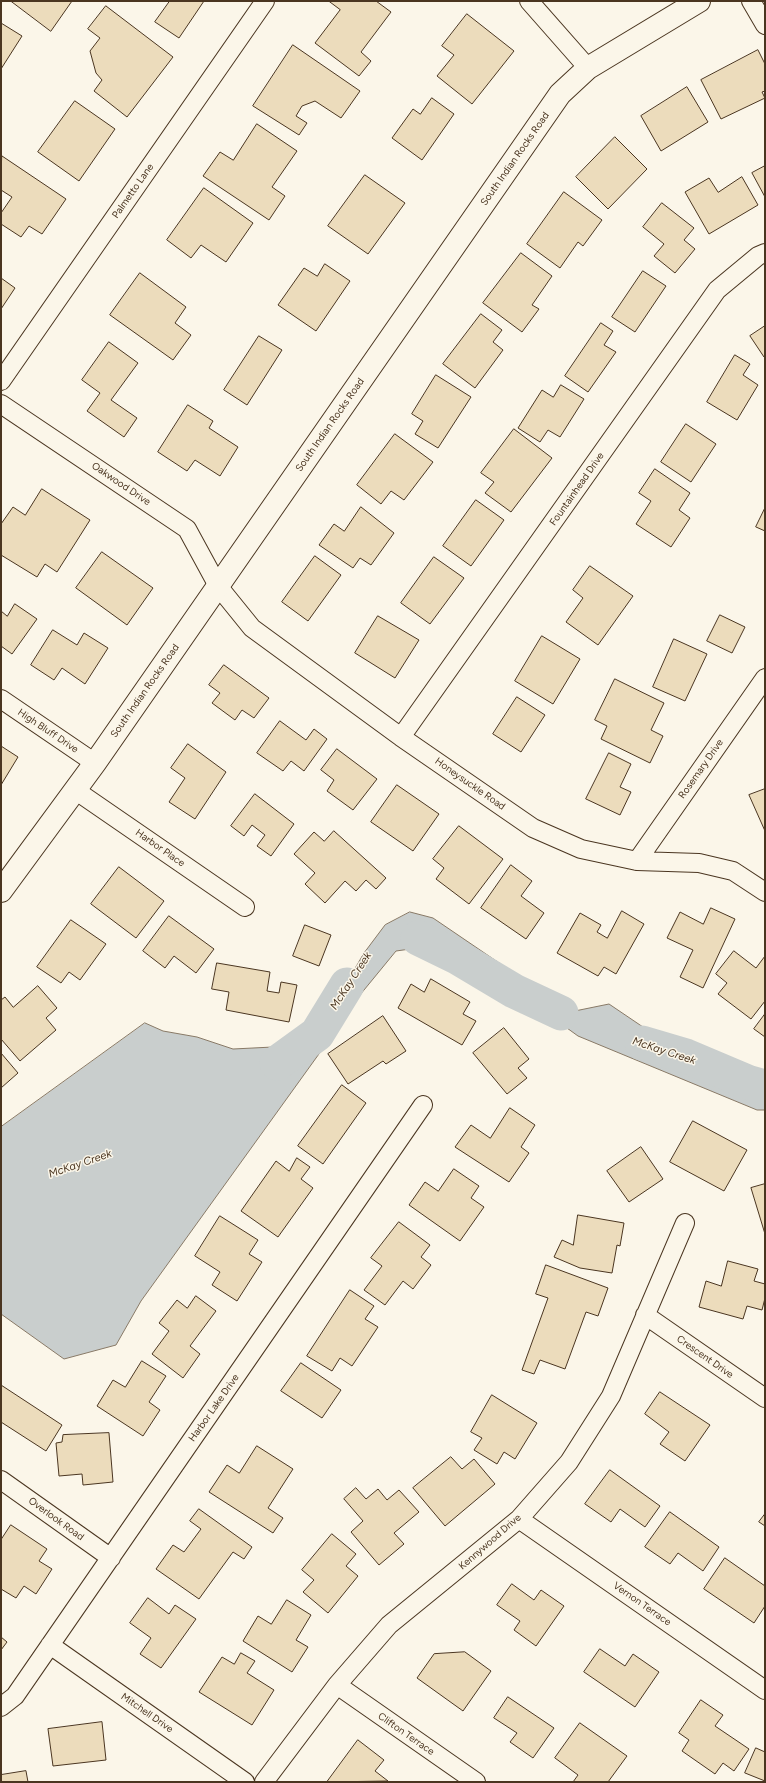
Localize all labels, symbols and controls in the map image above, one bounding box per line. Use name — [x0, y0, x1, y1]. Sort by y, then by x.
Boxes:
street label: South Indian Rocks Road — [478, 110, 552, 208]
street label: Palmetto Lane — [110, 161, 156, 221]
street label: South Indian Rocks Road — [293, 376, 367, 474]
street label: Fountainhead Drive — [547, 450, 607, 528]
street label: Oakwood Drive — [89, 460, 153, 508]
street label: South Indian Rocks Road — [108, 642, 182, 740]
street label: High Bluff Drive — [15, 706, 81, 756]
street label: Rosemary Drive — [676, 737, 726, 801]
street label: Honeysuckle Road — [433, 755, 507, 813]
street label: Harbor Place — [133, 827, 187, 869]
water label: McKay Creek — [328, 950, 374, 1012]
water label: McKay Creek — [631, 1035, 697, 1067]
water label: McKay Creek — [47, 1147, 113, 1181]
street label: Crescent Drive — [674, 1333, 736, 1381]
street label: Harbor Lake Drive — [186, 1372, 242, 1444]
street label: Overlook Road — [26, 1495, 86, 1543]
street label: Kennywood Drive — [456, 1512, 524, 1572]
street label: Vernon Terrace — [611, 1580, 673, 1628]
street label: Mitchell Drive — [119, 1691, 175, 1735]
street label: Clifton Terrace — [375, 1710, 437, 1758]

